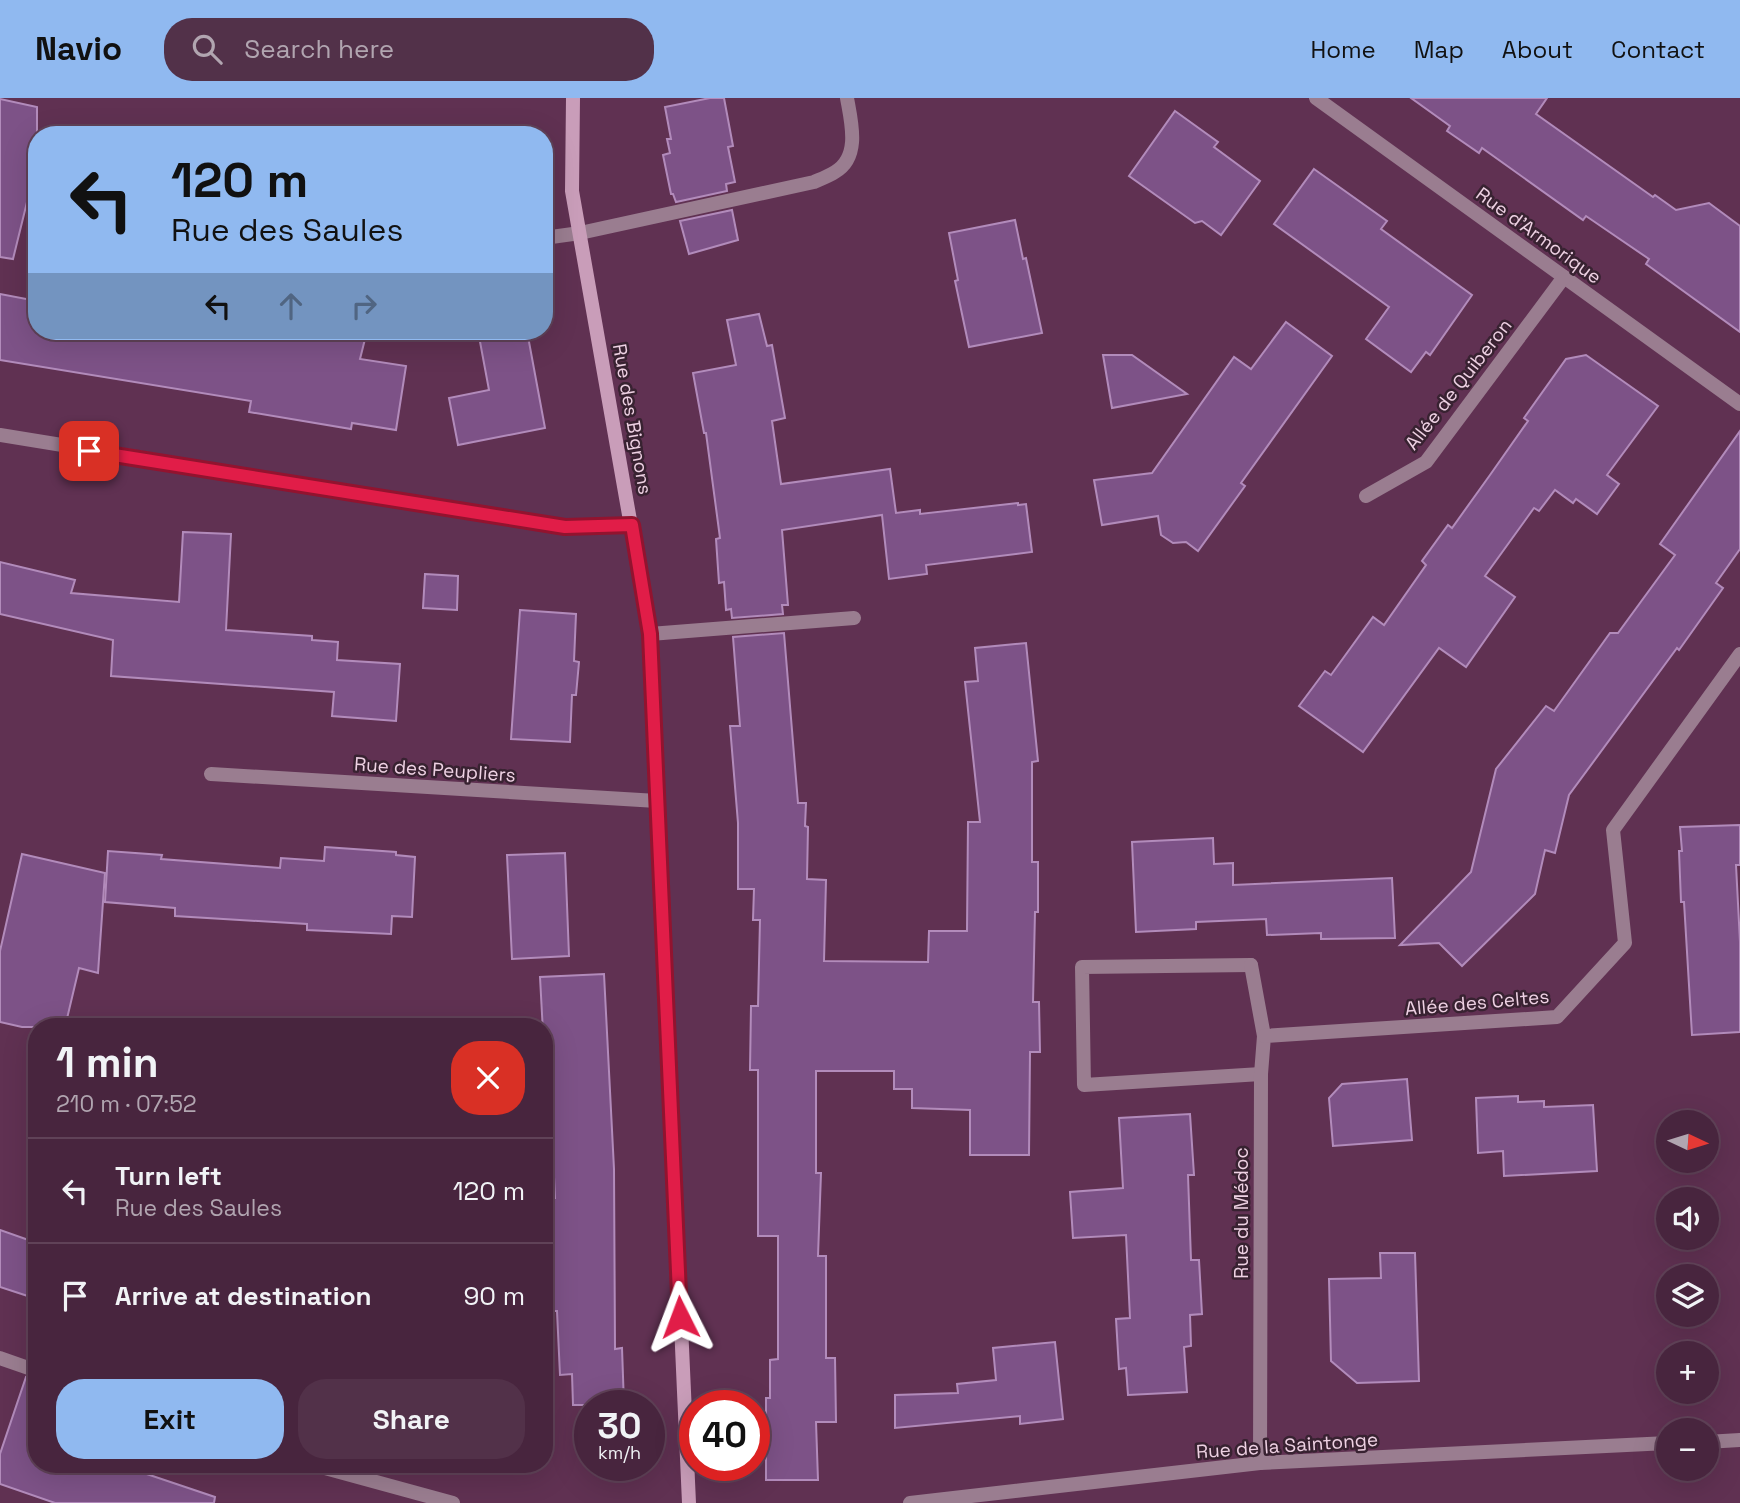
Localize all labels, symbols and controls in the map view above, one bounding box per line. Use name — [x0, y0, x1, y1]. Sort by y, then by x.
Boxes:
search box — [164, 18, 654, 81]
text: Navio — [35, 28, 122, 70]
icon: search — [188, 30, 226, 68]
text: Search here — [244, 32, 394, 66]
text: Home — [1310, 34, 1376, 65]
text: Map — [1414, 34, 1464, 65]
text: About — [1502, 34, 1573, 65]
text: Contact — [1611, 34, 1705, 65]
text: 120 m — [171, 149, 308, 211]
icon: left — [56, 154, 147, 245]
street label: Rue d'Armorique — [1471, 181, 1606, 289]
text: Rue des Saules — [171, 210, 403, 250]
icon: left — [199, 287, 237, 325]
icon: ahead — [272, 287, 310, 325]
icon: right — [345, 287, 383, 325]
street label: Allée de Quiberon — [1399, 314, 1517, 455]
street label: Rue des Bignons — [607, 342, 658, 496]
pin — [59, 421, 119, 481]
icon: arrive — [70, 432, 108, 470]
street label: Rue des Peupliers — [353, 751, 517, 788]
street label: Allée des Celtes — [1404, 984, 1550, 1021]
text: 1 min — [56, 1036, 159, 1089]
button: close — [451, 1041, 525, 1115]
text: 210 m · 07:52 — [56, 1089, 197, 1119]
north arrow — [1656, 1110, 1718, 1172]
map controls — [1656, 1110, 1719, 1481]
street label: Rue du Médoc — [1229, 1147, 1254, 1279]
text: Turn left — [115, 1159, 222, 1193]
icon: left — [56, 1172, 94, 1210]
text: 120 m — [453, 1174, 525, 1208]
button: sound — [1656, 1187, 1719, 1250]
text: Rue des Saules — [115, 1193, 282, 1223]
button: layers — [1656, 1264, 1719, 1327]
icon: arrive — [56, 1277, 94, 1315]
text: Arrive at destination — [115, 1279, 372, 1313]
text: 90 m — [463, 1279, 525, 1313]
position arrow — [643, 1280, 717, 1354]
button: + — [1656, 1341, 1719, 1404]
button: Exit — [56, 1379, 284, 1459]
button: Share — [298, 1379, 525, 1459]
speed limit sign: 40 — [679, 1390, 770, 1481]
text: 30 — [598, 1404, 641, 1448]
button: − — [1656, 1418, 1719, 1481]
street label: Rue de la Saintonge — [1195, 1427, 1379, 1464]
text: km/h — [598, 1441, 641, 1464]

